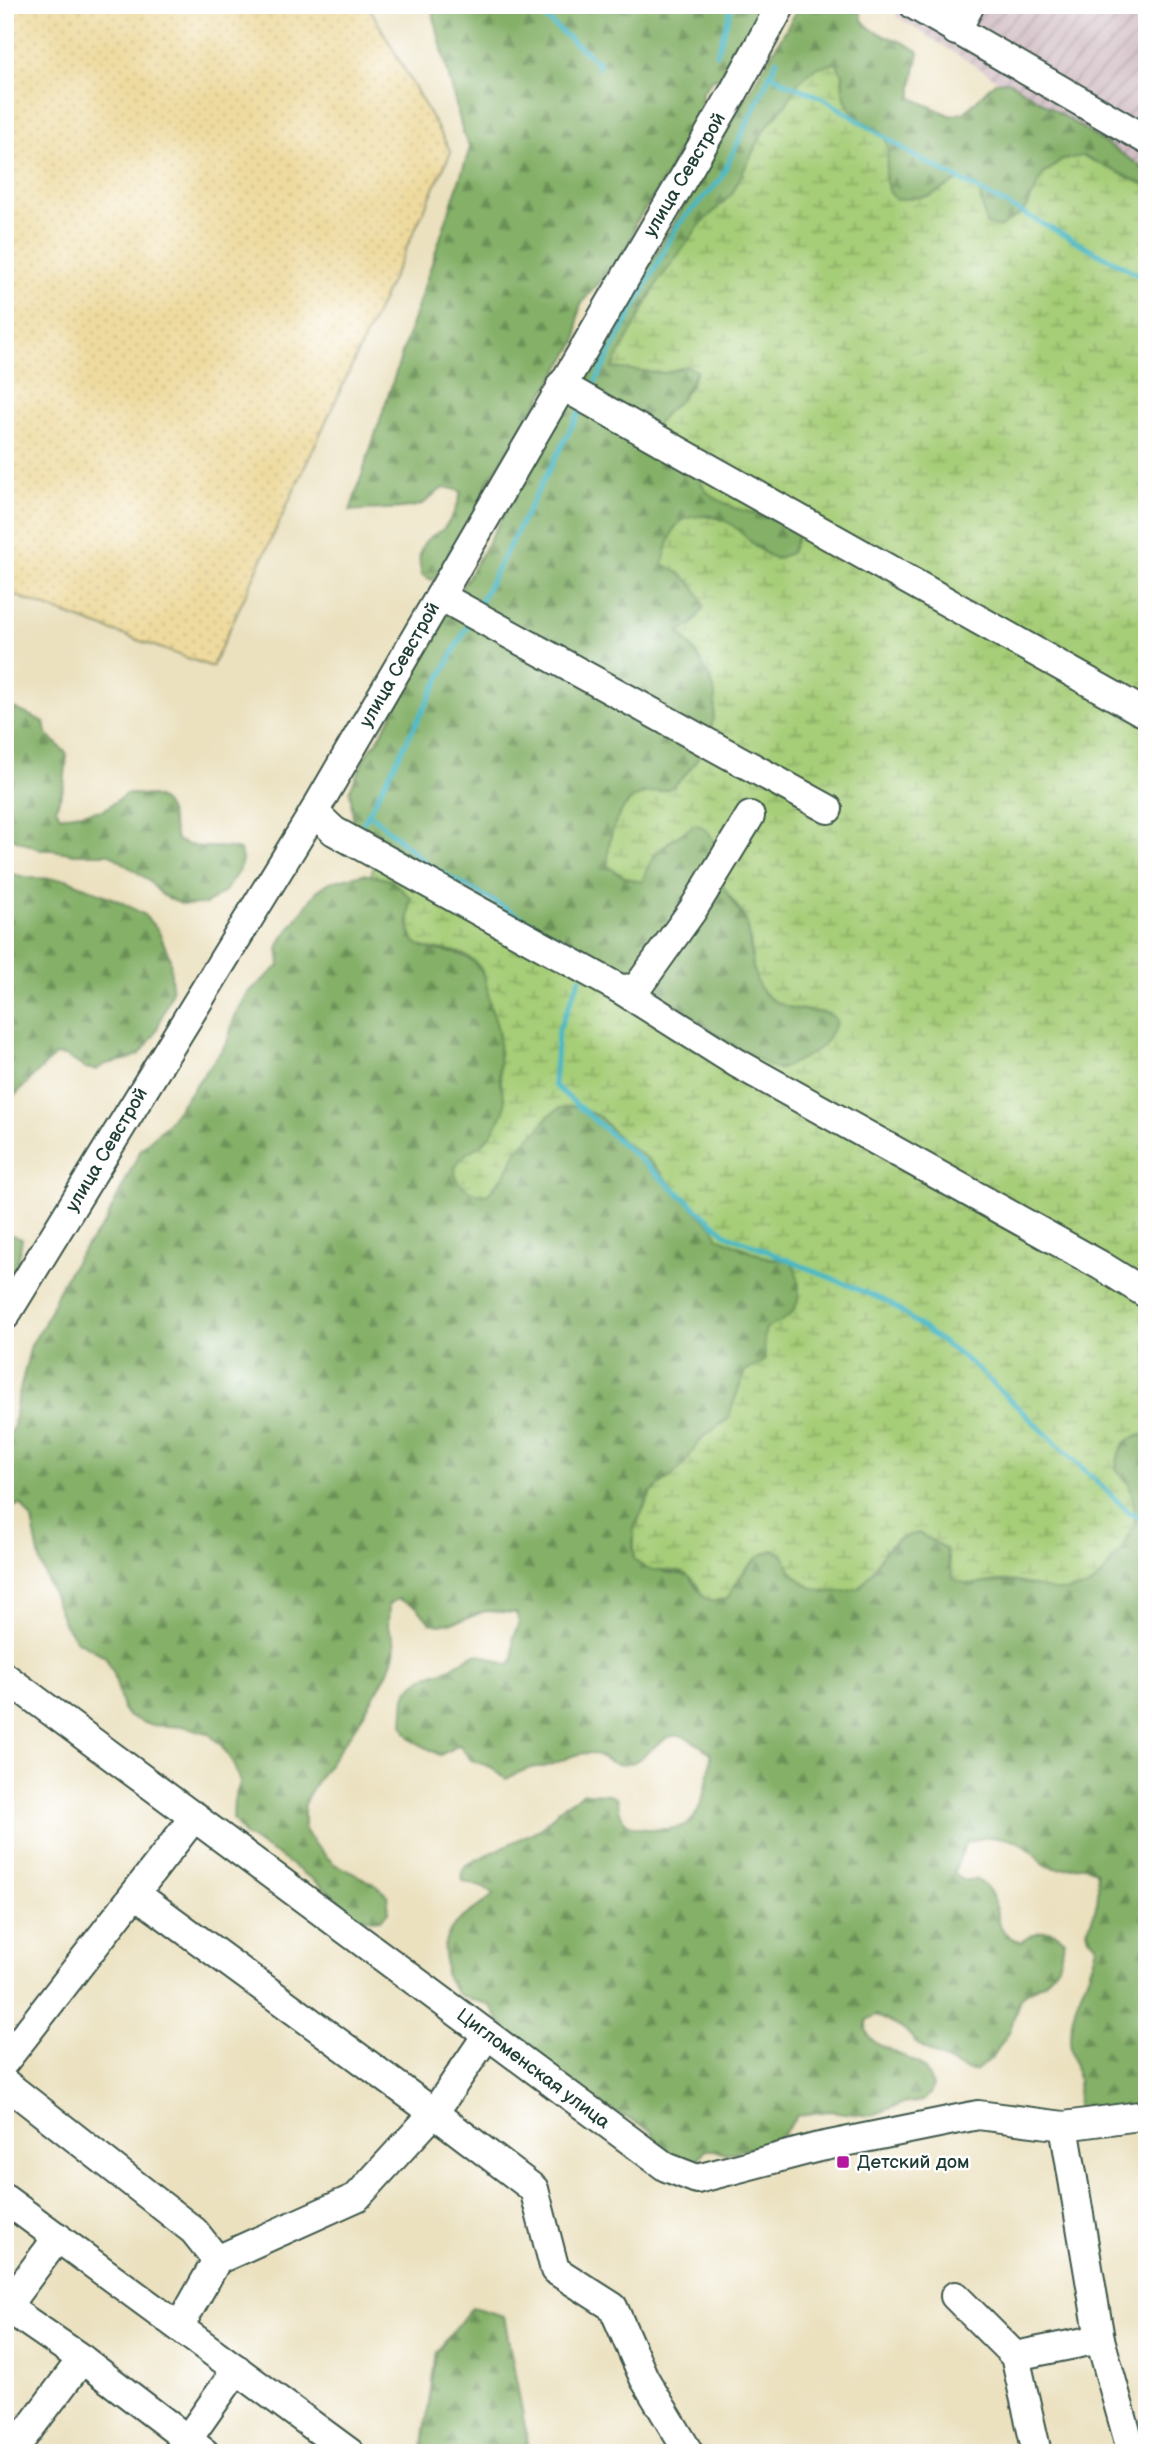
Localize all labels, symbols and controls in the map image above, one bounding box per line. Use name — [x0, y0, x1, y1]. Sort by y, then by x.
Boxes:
street label: улица Севстрой — [639, 109, 731, 241]
street label: улица Севстрой — [355, 598, 445, 732]
street label: улица Севстрой — [61, 1084, 153, 1216]
street label: Цигломенская улица — [452, 2004, 614, 2134]
place label: Детский дом — [857, 2151, 970, 2174]
marker: Детский дом — [835, 2154, 851, 2170]

